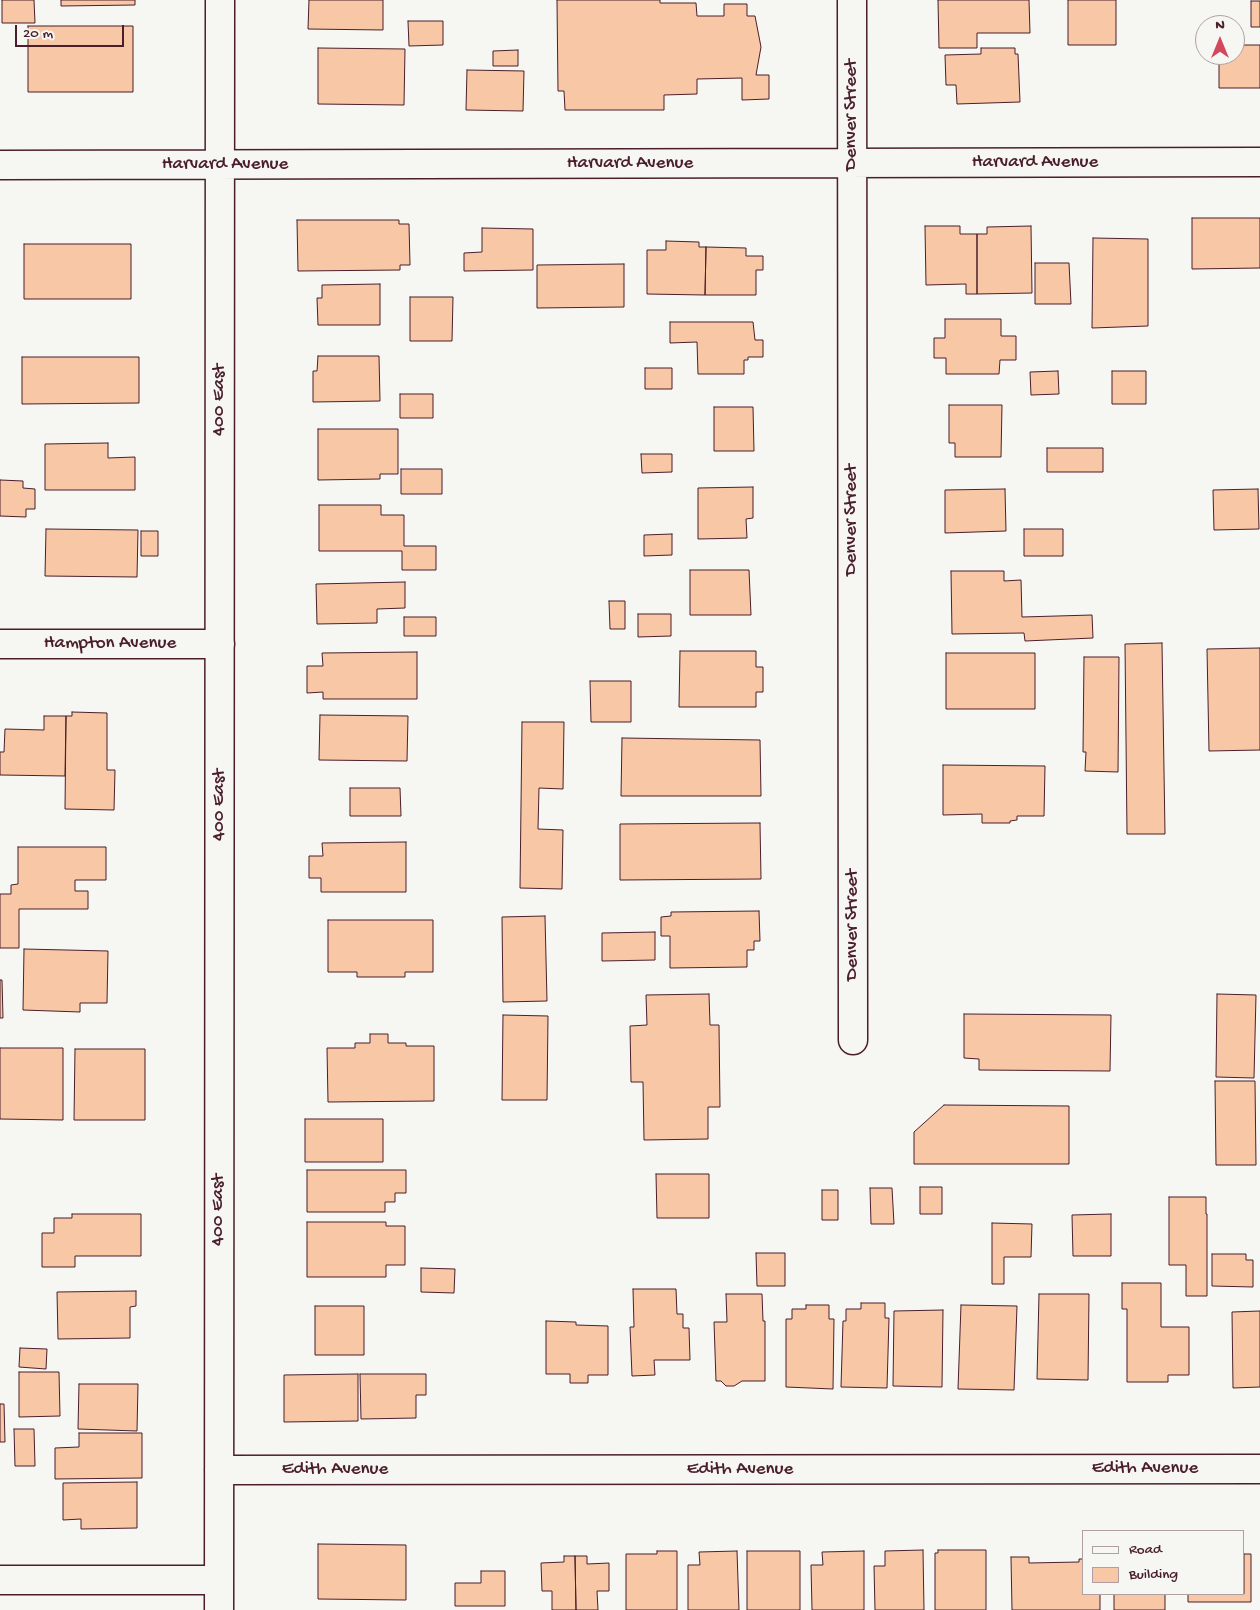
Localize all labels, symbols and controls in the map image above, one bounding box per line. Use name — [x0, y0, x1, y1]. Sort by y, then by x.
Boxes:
scale bar — [18, 15, 126, 47]
north arrow — [1195, 15, 1245, 65]
text: N — [1215, 17, 1225, 34]
text: 20 m — [23, 25, 53, 43]
street label: Denver Street — [841, 59, 863, 171]
street label: Harvard Avenue — [972, 152, 1098, 174]
street label: Harvard Avenue — [567, 153, 693, 175]
street label: Harvard Avenue — [162, 154, 288, 176]
street label: 400 East — [209, 364, 231, 436]
street label: Denver Street — [841, 464, 863, 576]
street label: Hampton Avenue — [44, 633, 176, 655]
street label: 400 East — [209, 769, 231, 841]
street label: Denver Street — [842, 869, 864, 981]
street label: 400 East — [208, 1174, 230, 1246]
street label: Edith Avenue — [1092, 1458, 1198, 1480]
street label: Edith Avenue — [282, 1459, 388, 1481]
street label: Edith Avenue — [687, 1459, 793, 1481]
legend — [1082, 1530, 1245, 1595]
text: Road — [1129, 1541, 1162, 1559]
text: Building — [1129, 1566, 1178, 1584]

